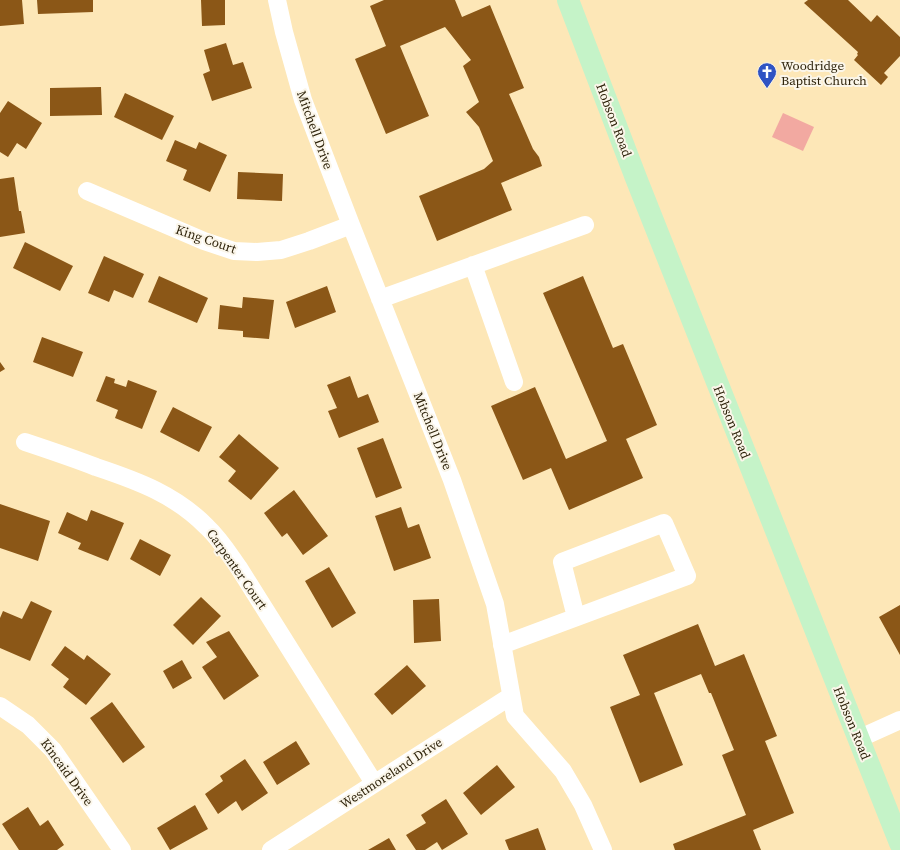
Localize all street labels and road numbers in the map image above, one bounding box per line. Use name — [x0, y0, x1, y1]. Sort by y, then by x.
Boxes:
street label: Hobson Road — [592, 81, 636, 160]
street label: Mitchell Drive — [293, 88, 337, 172]
street label: King Court — [173, 221, 239, 258]
street label: Hobson Road — [710, 383, 755, 462]
street label: Mitchell Drive — [410, 390, 456, 473]
street label: Carpenter Court — [203, 525, 271, 613]
street label: Hobson Road — [830, 684, 875, 763]
street label: Westmoreland Drive — [337, 733, 446, 812]
street label: Kincaid Drive — [37, 735, 97, 809]

